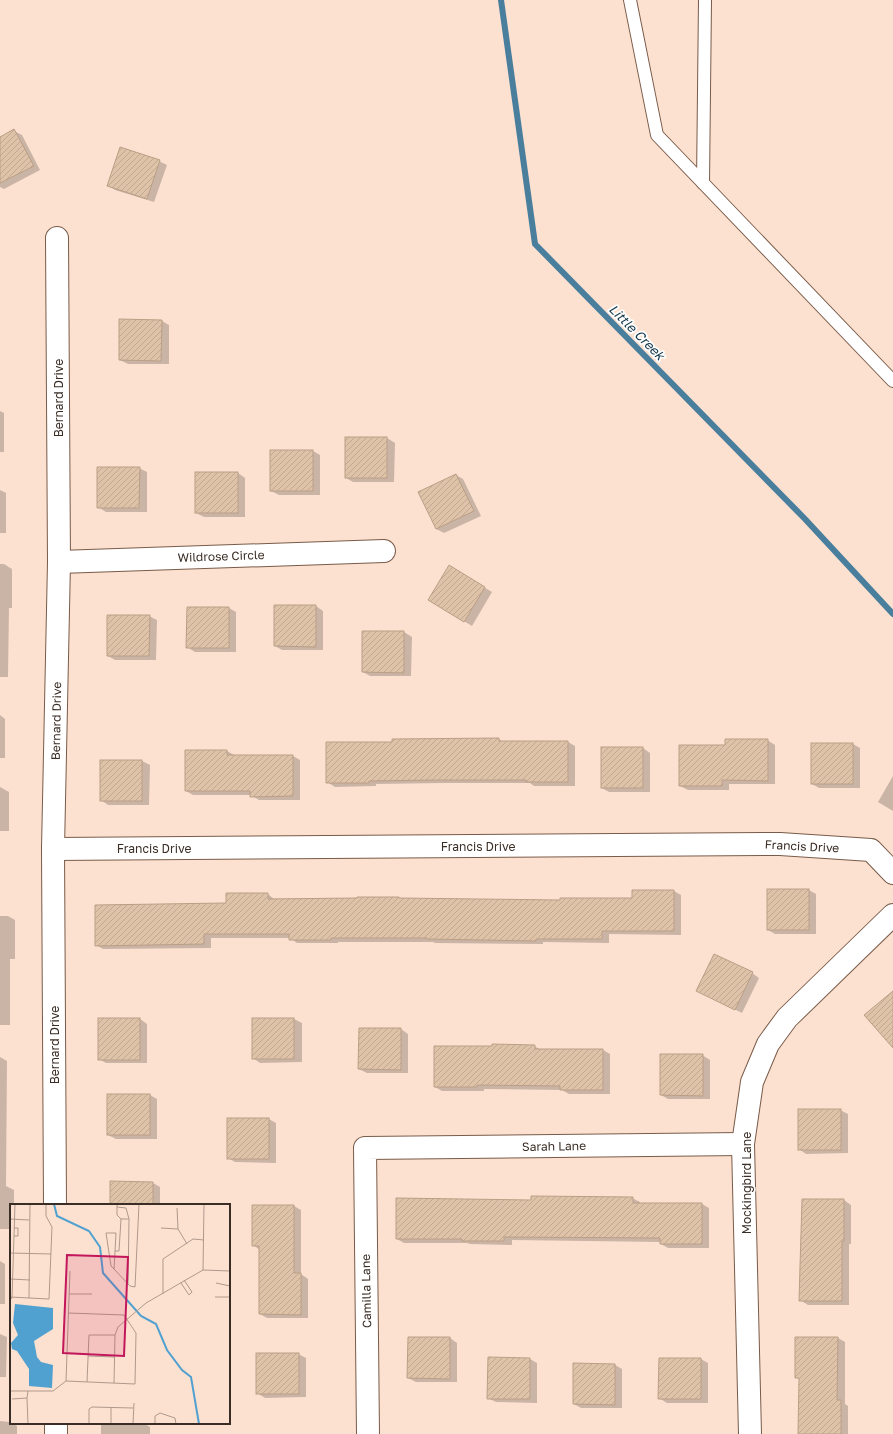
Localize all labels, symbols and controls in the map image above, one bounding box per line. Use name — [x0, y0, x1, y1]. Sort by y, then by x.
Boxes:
water label: Little Creek — [606, 301, 669, 364]
street label: Bernard Drive — [51, 359, 66, 437]
street label: Wildrose Circle — [177, 547, 265, 565]
street label: Bernard Drive — [48, 682, 64, 760]
street label: Francis Drive — [764, 837, 840, 855]
street label: Francis Drive — [441, 839, 515, 854]
street label: Francis Drive — [117, 841, 191, 856]
street label: Bernard Drive — [47, 1006, 62, 1084]
street label: Mockingbird Lane — [739, 1132, 754, 1234]
street label: Sarah Lane — [522, 1138, 586, 1154]
inset map — [10, 1204, 230, 1424]
street label: Camilla Lane — [358, 1254, 374, 1328]

